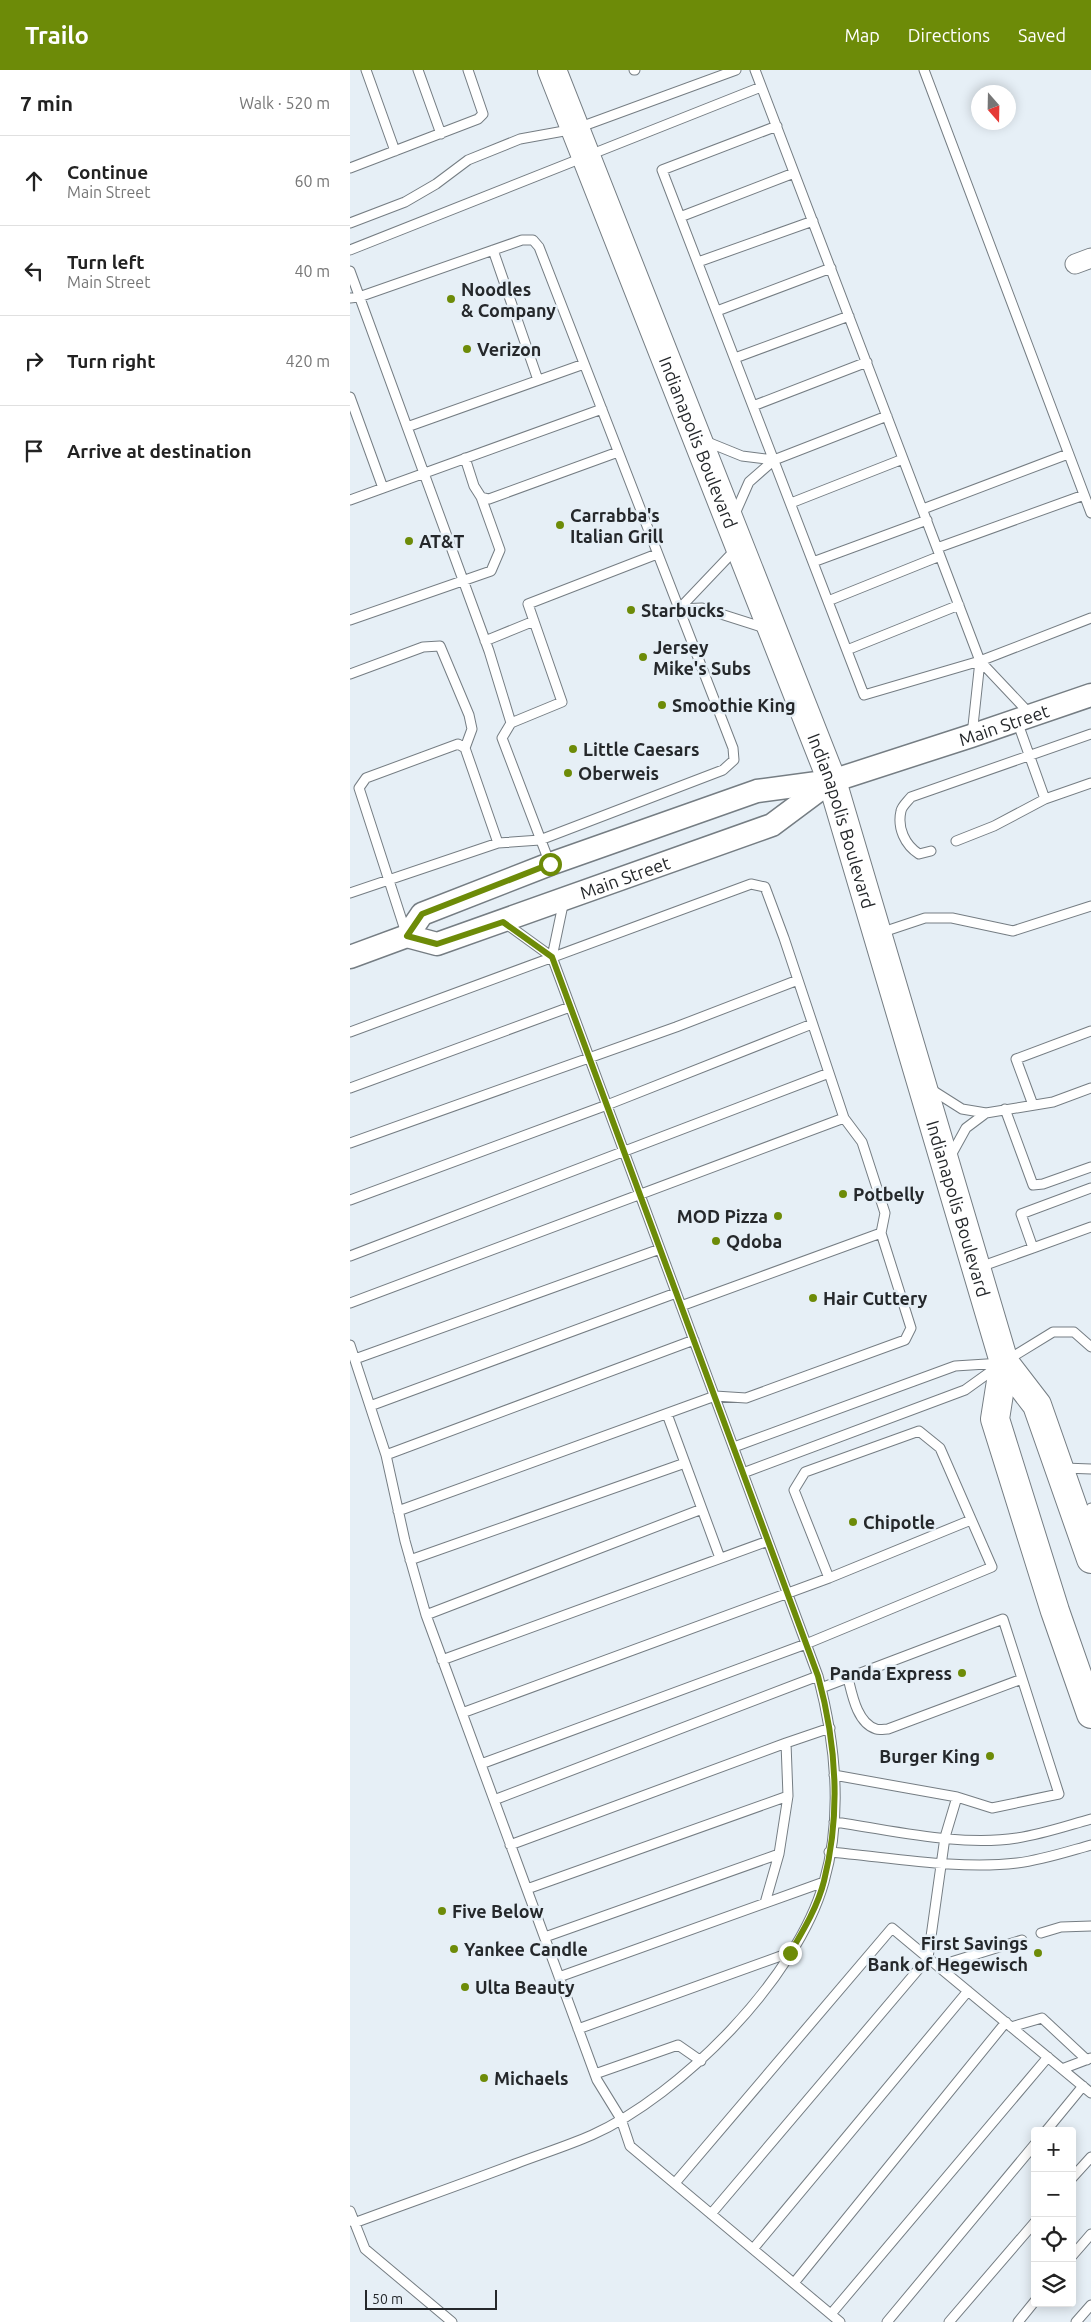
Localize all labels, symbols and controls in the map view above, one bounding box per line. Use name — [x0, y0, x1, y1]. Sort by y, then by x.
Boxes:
text: Trailo — [25, 22, 89, 49]
text: Map — [844, 25, 880, 45]
text: Directions — [908, 25, 990, 45]
text: Saved — [1018, 25, 1066, 45]
north arrow — [971, 85, 1016, 130]
text: 7 min — [20, 91, 73, 115]
text: Walk · 520 m — [239, 94, 330, 112]
text: Continue — [67, 161, 148, 183]
icon: ahead — [20, 167, 48, 195]
text: 60 m — [294, 172, 330, 190]
text: Main Street — [67, 183, 151, 201]
text: Turn left — [67, 251, 145, 273]
icon: left — [20, 257, 48, 285]
text: 40 m — [294, 262, 330, 280]
text: Main Street — [67, 273, 151, 291]
place label: Noodles & Company — [461, 279, 556, 320]
marker: Noodles & Company — [445, 293, 457, 305]
place label: Verizon — [477, 339, 541, 359]
marker: Verizon — [461, 343, 473, 355]
icon: right — [20, 347, 48, 375]
text: Turn right — [67, 350, 155, 372]
text: 420 m — [285, 352, 330, 370]
street label: Indianapolis Boulevard — [656, 353, 741, 531]
icon: arrive — [20, 437, 48, 465]
text: Arrive at destination — [67, 440, 252, 462]
place label: Carrabba's Italian Grill — [570, 505, 664, 546]
marker: Carrabba's Italian Grill — [554, 519, 566, 531]
place label: AT&T — [419, 531, 465, 551]
marker: AT&T — [403, 535, 415, 547]
place label: Starbucks — [641, 600, 725, 620]
marker: Starbucks — [625, 604, 637, 616]
place label: Jersey Mike's Subs — [653, 637, 751, 678]
marker: Jersey Mike's Subs — [637, 651, 649, 663]
place label: Smoothie King — [672, 695, 796, 715]
marker: Smoothie King — [656, 699, 668, 711]
street label: Main Street — [956, 700, 1052, 749]
street label: Indianapolis Boulevard — [804, 730, 879, 911]
place label: Little Caesars — [583, 739, 699, 759]
marker: Little Caesars — [567, 743, 579, 755]
place label: Oberweis — [578, 763, 659, 783]
marker: Oberweis — [562, 767, 574, 779]
street label: Main Street — [577, 852, 672, 902]
route start — [539, 853, 562, 876]
street label: Indianapolis Boulevard — [923, 1118, 994, 1299]
place label: Potbelly — [853, 1184, 925, 1204]
marker: Potbelly — [837, 1188, 849, 1200]
place label: MOD Pizza — [677, 1206, 768, 1226]
marker: MOD Pizza — [772, 1210, 784, 1222]
place label: Qdoba — [726, 1231, 782, 1251]
marker: Qdoba — [710, 1235, 722, 1247]
place label: Hair Cuttery — [823, 1288, 928, 1308]
marker: Hair Cuttery — [807, 1292, 819, 1304]
place label: Chipotle — [863, 1512, 935, 1532]
marker: Chipotle — [847, 1516, 859, 1528]
place label: Panda Express — [830, 1663, 952, 1683]
marker: Panda Express — [956, 1667, 968, 1679]
place label: Burger King — [879, 1746, 980, 1766]
marker: Burger King — [984, 1750, 996, 1762]
place label: Five Below — [452, 1901, 543, 1921]
marker: Five Below — [436, 1905, 448, 1917]
place label: First Savings Bank of Hegewisch — [868, 1933, 1028, 1974]
place label: Yankee Candle — [464, 1939, 588, 1959]
route end — [779, 1942, 802, 1965]
marker: Yankee Candle — [448, 1943, 460, 1955]
marker: First Savings Bank of Hegewisch — [1032, 1947, 1044, 1959]
place label: Ulta Beauty — [475, 1977, 575, 1997]
marker: Ulta Beauty — [459, 1981, 471, 1993]
place label: Michaels — [494, 2068, 568, 2088]
marker: Michaels — [478, 2072, 490, 2084]
map controls — [1031, 2127, 1076, 2307]
button: + — [1031, 2127, 1076, 2172]
button: − — [1031, 2172, 1076, 2217]
button: locate — [1031, 2217, 1076, 2262]
button: layers — [1031, 2262, 1076, 2307]
scale bar — [365, 2287, 498, 2310]
text: 50 m — [372, 2291, 403, 2307]

